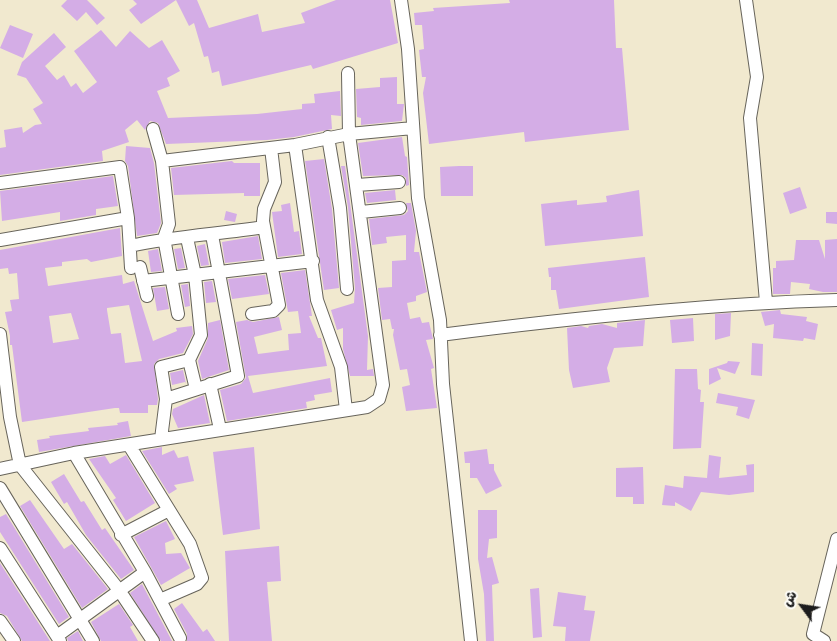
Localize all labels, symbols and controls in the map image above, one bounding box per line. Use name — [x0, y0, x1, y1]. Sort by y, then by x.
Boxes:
north arrow — [777, 581, 827, 631]
text: ش — [777, 587, 801, 610]

